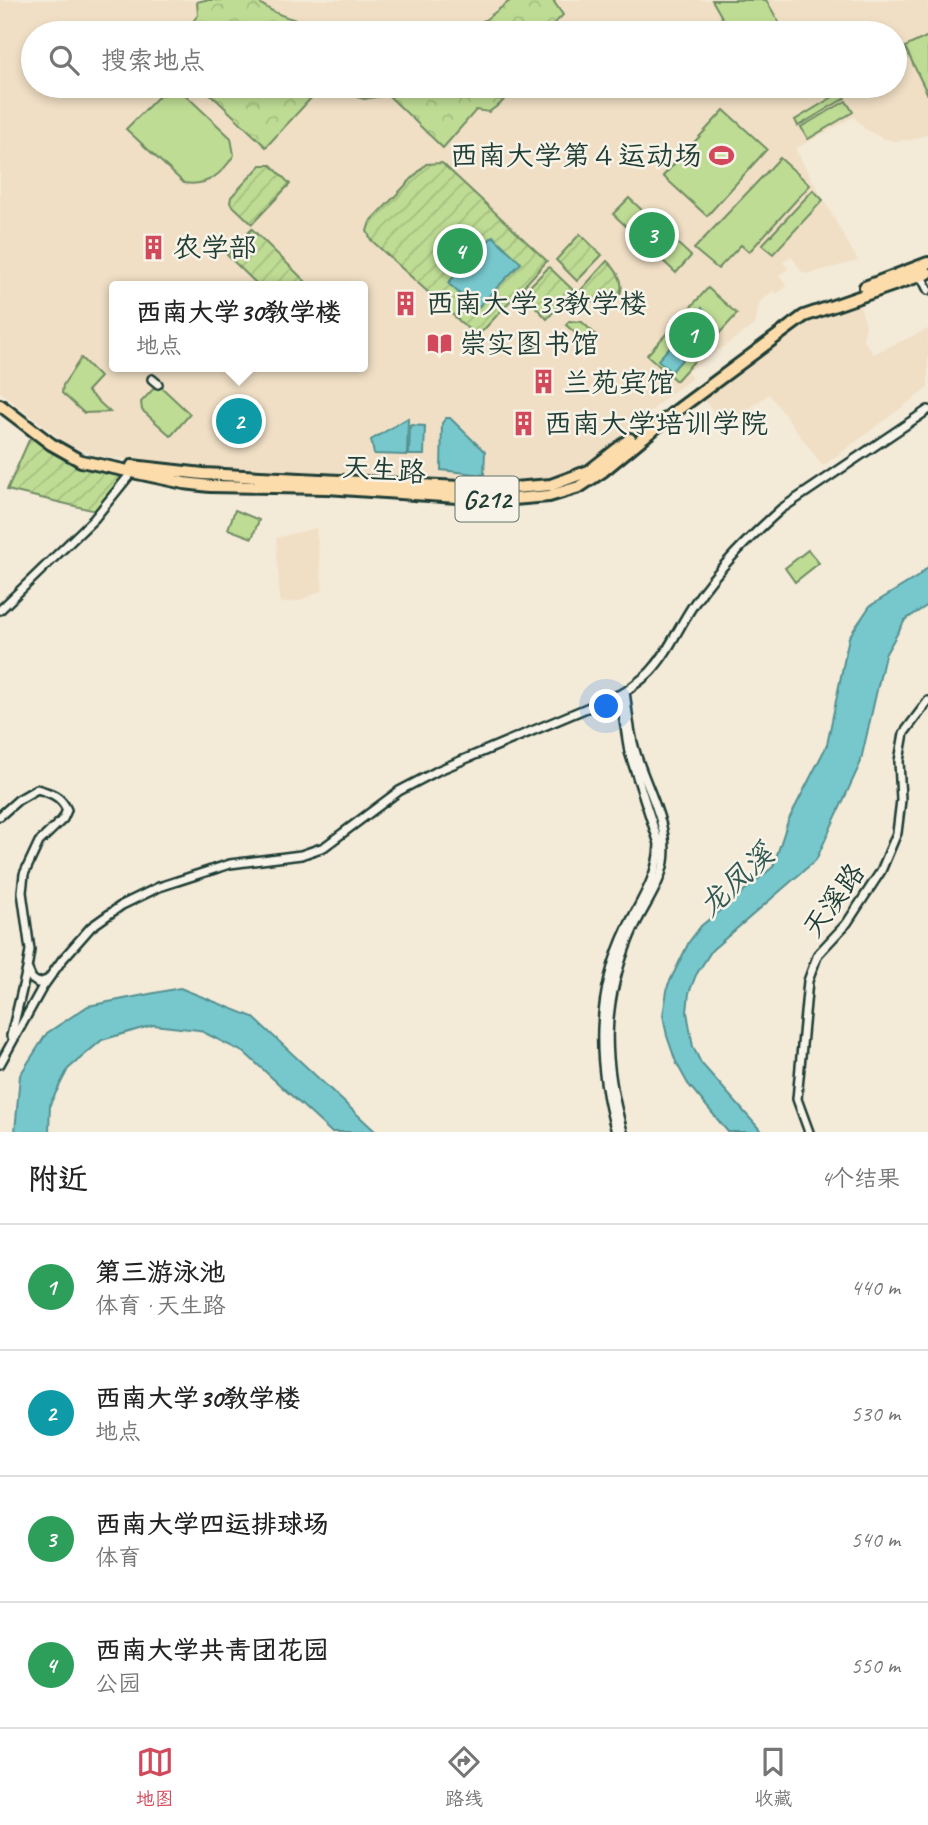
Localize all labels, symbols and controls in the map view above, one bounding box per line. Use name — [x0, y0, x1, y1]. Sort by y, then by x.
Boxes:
search box — [21, 21, 907, 98]
icon: search — [45, 41, 83, 79]
text: 搜索地点 — [101, 44, 205, 77]
place label: 西南大学第４运动场 — [450, 138, 702, 173]
sports icon: 西南大学第４运动场 — [708, 141, 736, 169]
pin: 3 — [629, 209, 675, 261]
pin: 4 — [437, 225, 483, 277]
place label: 农学部 — [173, 230, 257, 265]
building icon: 农学部 — [139, 233, 167, 261]
popup — [109, 281, 368, 372]
place label: 西南大学33教学楼 — [426, 286, 647, 321]
building icon: 西南大学33教学楼 — [392, 289, 420, 317]
text: 西南大学30教学楼 — [136, 296, 341, 329]
pin: 1 — [669, 309, 715, 361]
place label: 崇实图书馆 — [459, 326, 599, 361]
library icon: 崇实图书馆 — [425, 329, 453, 357]
text: 地点 — [136, 331, 182, 360]
place label: 兰苑宾馆 — [563, 365, 675, 400]
building icon: 兰苑宾馆 — [529, 368, 557, 396]
pin: 2 — [216, 395, 262, 447]
place label: 西南大学培训学院 — [544, 406, 768, 441]
building icon: 西南大学培训学院 — [510, 409, 538, 437]
street label: 天生路 — [341, 449, 427, 490]
road number: G212 — [456, 477, 518, 522]
your location — [589, 689, 623, 723]
water label: 龙凤溪 — [690, 834, 783, 925]
street label: 天溪路 — [795, 856, 872, 945]
text: 附近 — [28, 1160, 88, 1198]
text: 4个结果 — [821, 1164, 900, 1193]
text: 第三游泳池 — [95, 1256, 225, 1289]
text: 1 — [46, 1273, 56, 1302]
text: 440 m — [851, 1273, 900, 1302]
text: 体育 · 天生路 — [95, 1291, 225, 1320]
text: 西南大学30教学楼 — [95, 1382, 300, 1415]
text: 2 — [46, 1399, 56, 1428]
text: 530 m — [851, 1399, 900, 1428]
text: 地点 — [95, 1417, 141, 1446]
text: 西南大学四运排球场 — [95, 1508, 329, 1541]
text: 3 — [46, 1525, 56, 1554]
text: 540 m — [851, 1525, 900, 1554]
text: 体育 — [95, 1543, 141, 1572]
text: 西南大学共青团花园 — [95, 1634, 329, 1667]
text: 4 — [46, 1651, 56, 1680]
text: 550 m — [851, 1651, 900, 1680]
text: 公园 — [95, 1669, 141, 1698]
tab: 地图 — [136, 1743, 174, 1811]
tab: 路线 — [445, 1743, 483, 1811]
tab: 收藏 — [754, 1743, 792, 1811]

